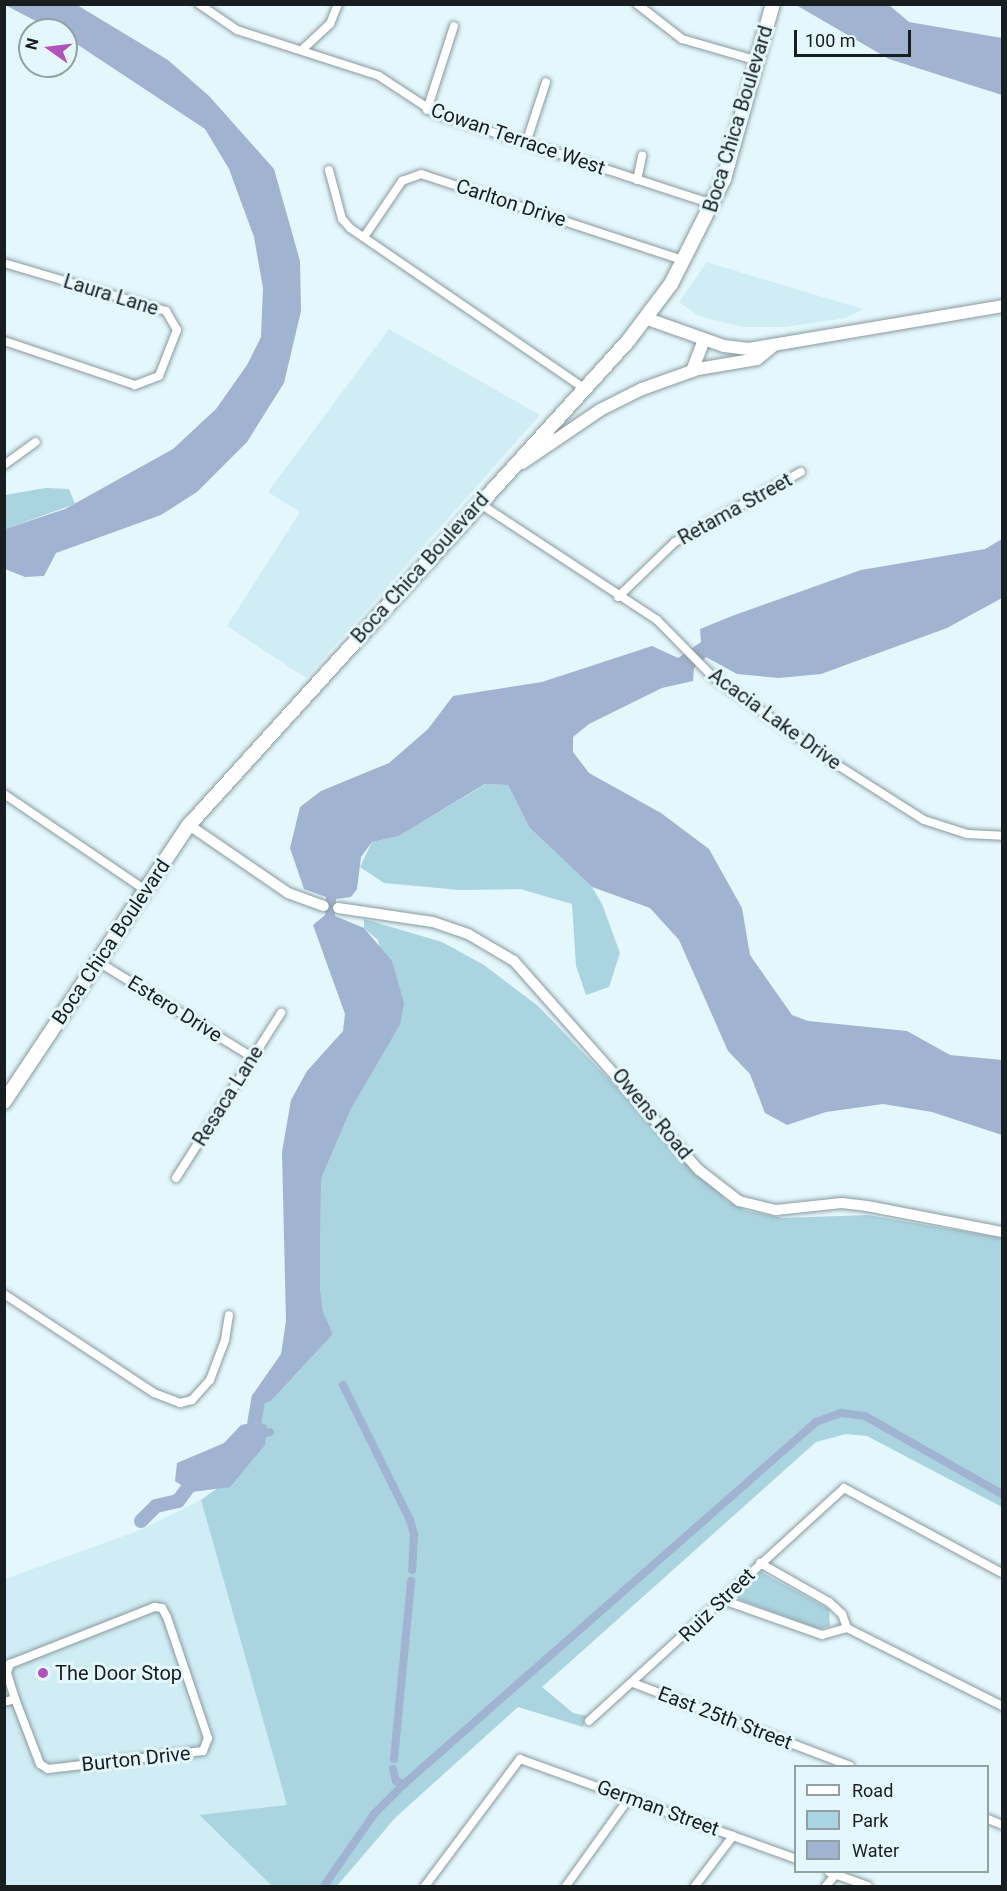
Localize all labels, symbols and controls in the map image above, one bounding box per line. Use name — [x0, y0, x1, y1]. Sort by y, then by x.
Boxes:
north arrow — [18, 18, 78, 78]
scale bar — [797, 18, 914, 56]
street label: Boca Chica Boulevard — [698, 23, 778, 215]
text: 100 m — [805, 30, 856, 51]
text: N — [21, 36, 43, 52]
street label: Cowan Terrace West — [428, 98, 608, 180]
street label: Carlton Drive — [453, 174, 569, 232]
street label: Laura Lane — [61, 269, 161, 321]
street label: Retama Street — [674, 468, 796, 550]
street label: Boca Chica Boulevard — [346, 488, 494, 648]
street label: Acacia Lake Drive — [704, 663, 846, 775]
street label: Boca Chica Boulevard — [47, 855, 175, 1029]
street label: Estero Drive — [123, 971, 227, 1047]
street label: Resaca Lane — [188, 1041, 268, 1151]
street label: Owens Road — [607, 1064, 697, 1164]
street label: Ruiz Street — [674, 1563, 760, 1647]
place label: The Door Stop — [55, 1661, 182, 1685]
marker: The Door Stop — [36, 1666, 50, 1680]
street label: East 25th Street — [654, 1681, 796, 1755]
street label: Burton Drive — [80, 1741, 192, 1777]
legend — [794, 1765, 989, 1873]
street label: German Street — [594, 1775, 722, 1841]
text: Road — [852, 1780, 893, 1801]
text: Park — [852, 1810, 888, 1831]
text: Water — [852, 1840, 899, 1861]

